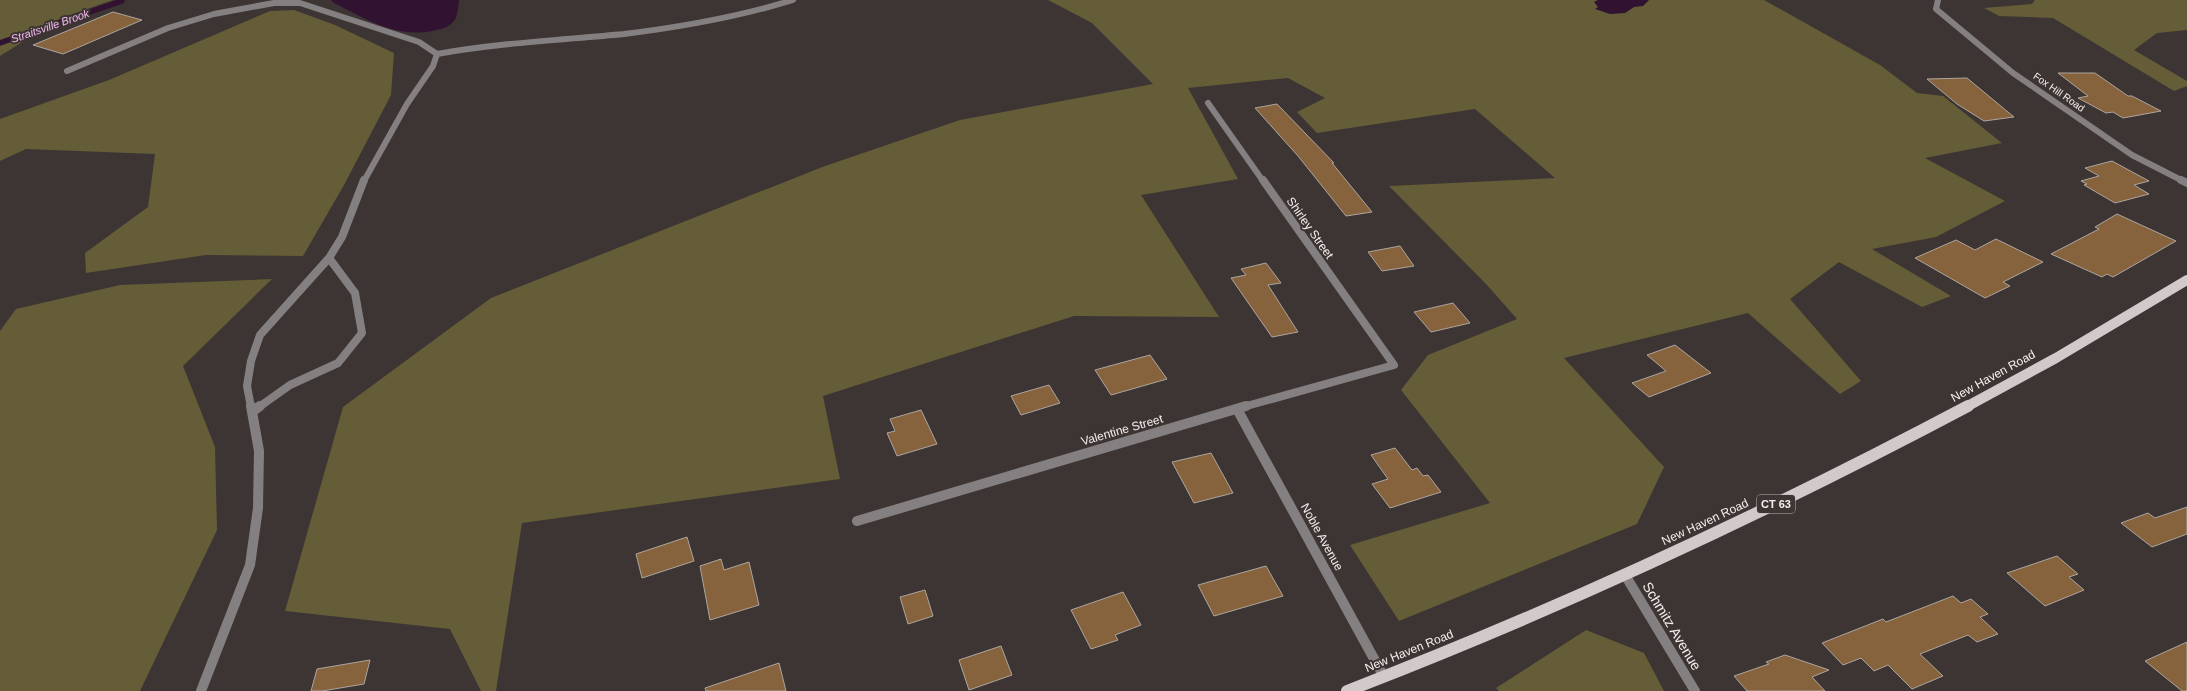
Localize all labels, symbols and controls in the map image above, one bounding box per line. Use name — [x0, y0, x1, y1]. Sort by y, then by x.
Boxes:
water label: Straitsville Brook — [9, 7, 91, 45]
street label: Fox Hill Road — [2031, 70, 2087, 114]
street label: Shirley Street — [1284, 194, 1337, 262]
street label: New Haven Road — [1948, 347, 2038, 405]
street label: Valentine Street — [1079, 411, 1165, 448]
road number: CT 63 — [1757, 495, 1795, 513]
street label: New Haven Road — [1659, 496, 1751, 548]
street label: Noble Avenue — [1298, 501, 1346, 573]
street label: Schmitz Avenue — [1639, 579, 1705, 673]
street label: New Haven Road — [1363, 627, 1455, 675]

